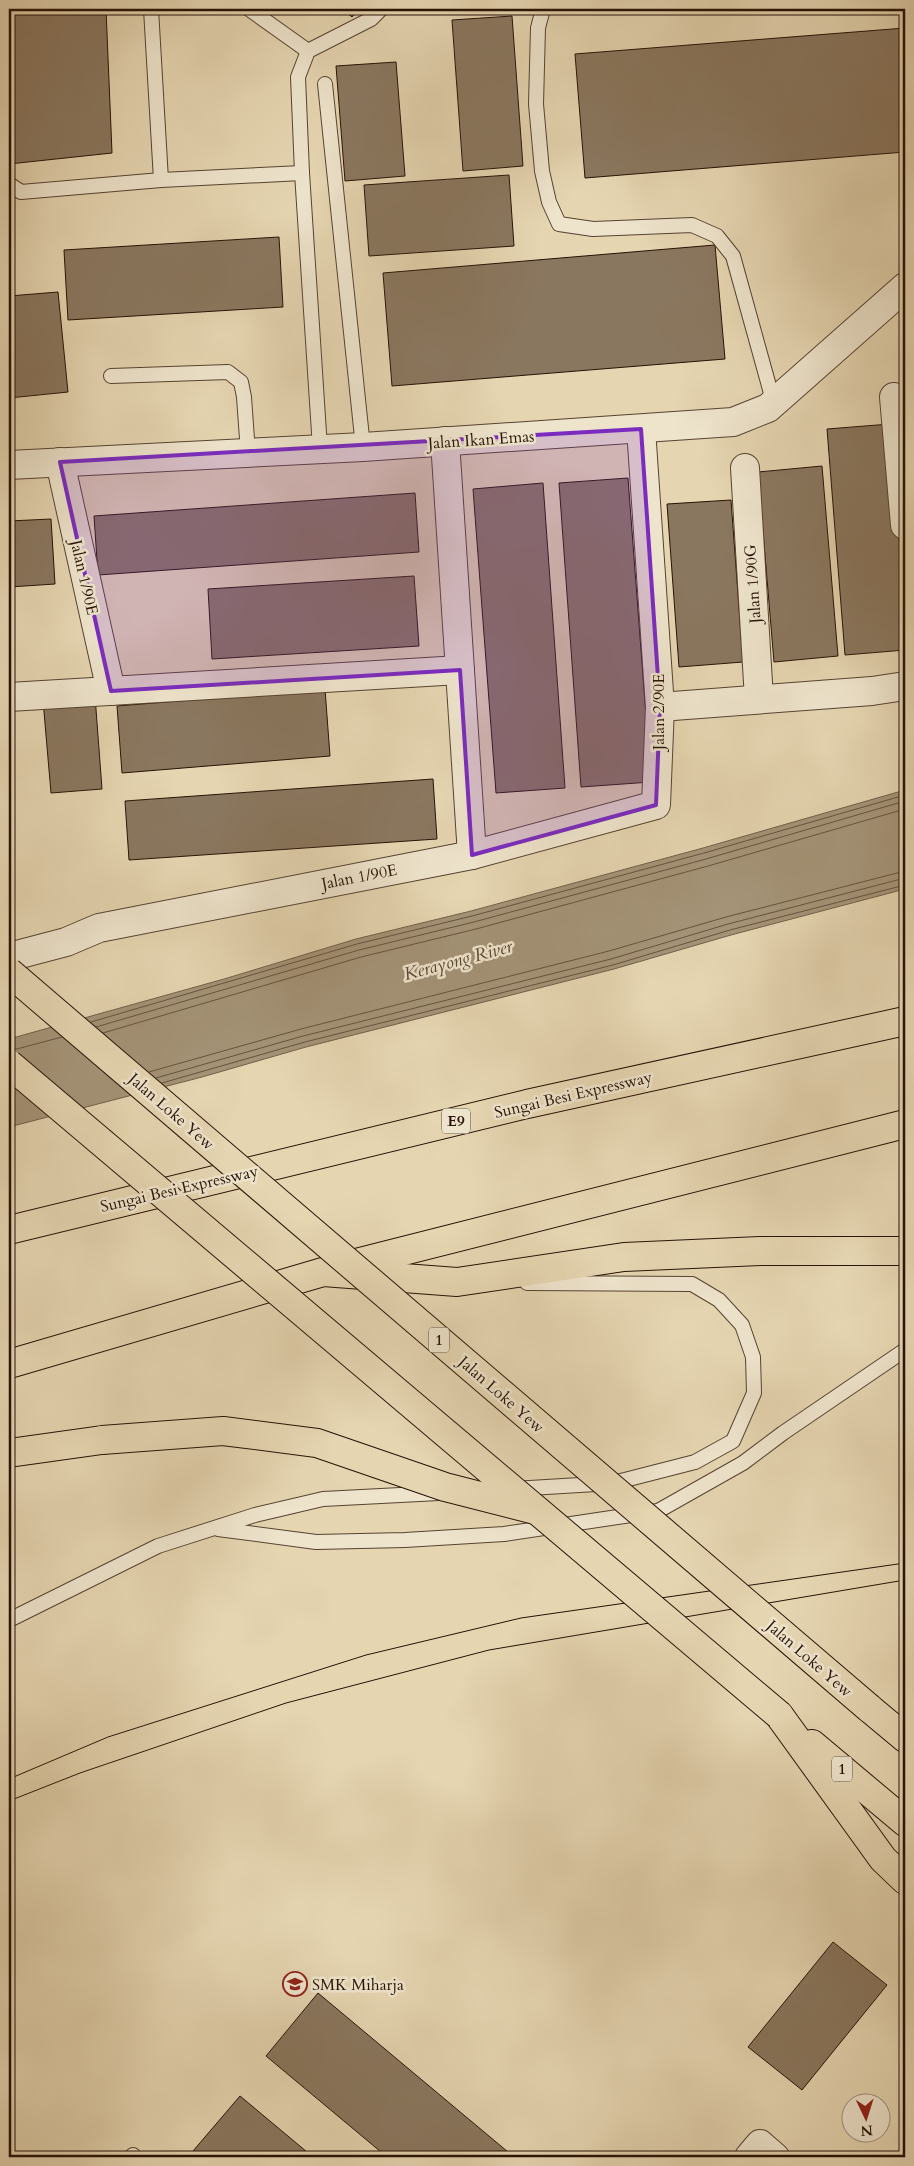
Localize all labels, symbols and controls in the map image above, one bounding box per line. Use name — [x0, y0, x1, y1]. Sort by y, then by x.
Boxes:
street label: Jalan Ikan Emas — [425, 425, 535, 455]
street label: Jalan 1/90E — [64, 536, 103, 617]
street label: Jalan 1/90G — [739, 543, 767, 626]
street label: Jalan 2/90E — [648, 674, 670, 752]
street label: Jalan 1/90E — [318, 859, 399, 895]
water label: Kerayong River — [401, 934, 516, 987]
street label: Sungai Besi Expressway — [492, 1066, 655, 1124]
street label: Jalan Loke Yew — [122, 1067, 219, 1155]
road number: E9 — [442, 1108, 470, 1134]
street label: Sungai Besi Expressway — [98, 1160, 261, 1218]
road number: 1 — [429, 1328, 449, 1352]
street label: Jalan Loke Yew — [452, 1350, 549, 1438]
street label: Jalan Loke Yew — [760, 1614, 857, 1702]
road number: 1 — [832, 1756, 852, 1782]
school or university icon: SMK Miharja — [282, 1971, 308, 1997]
place label: SMK Miharja — [312, 1974, 404, 1996]
north arrow — [842, 2094, 892, 2144]
text: N — [860, 2121, 874, 2140]

